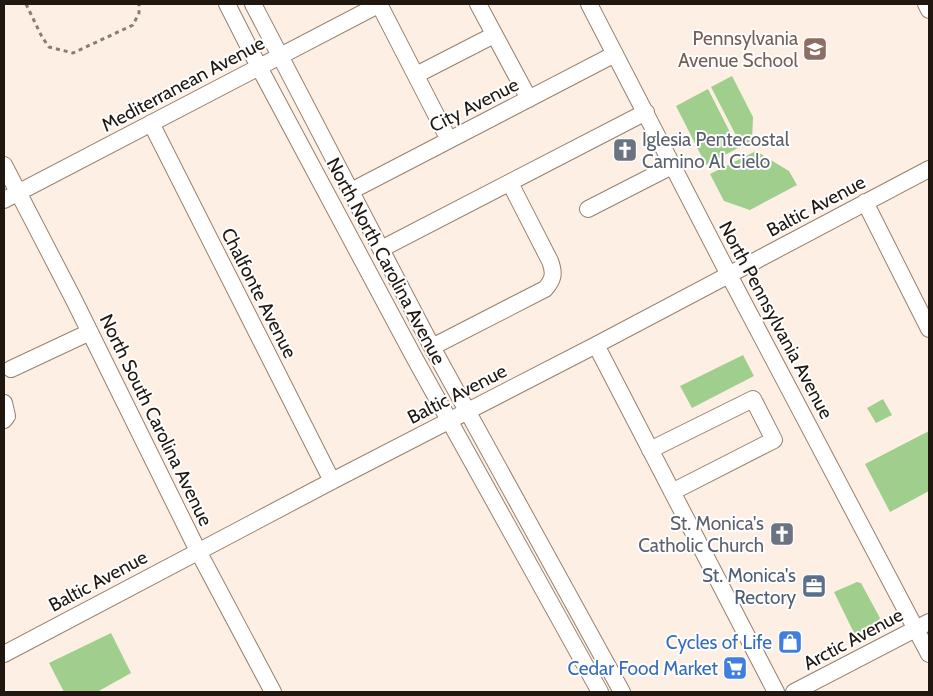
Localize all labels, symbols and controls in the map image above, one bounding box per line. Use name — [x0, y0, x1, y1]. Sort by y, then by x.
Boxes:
place label: Pennsylvania Avenue School — [678, 27, 799, 72]
street label: Mediterranean Avenue — [98, 31, 269, 137]
school or university icon: Pennsylvania Avenue School — [802, 36, 828, 62]
street label: City Avenue — [426, 73, 523, 137]
place label: Iglesia Pentecostal Camino Al Cielo — [642, 128, 790, 173]
church icon: Iglesia Pentecostal Camino Al Cielo — [612, 137, 638, 163]
street label: North North Carolina Avenue — [322, 154, 450, 369]
street label: Baltic Avenue — [763, 170, 870, 242]
street label: North Pennsylvania Avenue — [714, 217, 838, 423]
street label: Chalfonte Avenue — [216, 224, 302, 362]
street label: North South Carolina Avenue — [95, 310, 217, 530]
street label: Baltic Avenue — [403, 359, 511, 429]
place label: St. Monica's Catholic Church — [638, 512, 764, 557]
church icon: St. Monica's Catholic Church — [769, 521, 795, 547]
street label: Baltic Avenue — [45, 545, 152, 617]
place label: St. Monica's Rectory — [702, 564, 796, 609]
office icon: St. Monica's Rectory — [801, 573, 827, 599]
street label: Arctic Avenue — [799, 603, 907, 675]
shop icon: Cycles of Life — [777, 629, 803, 655]
place label: Cycles of Life — [666, 631, 772, 654]
supermarket icon: Cedar Food Market — [722, 655, 748, 681]
place label: Cedar Food Market — [567, 657, 719, 680]

